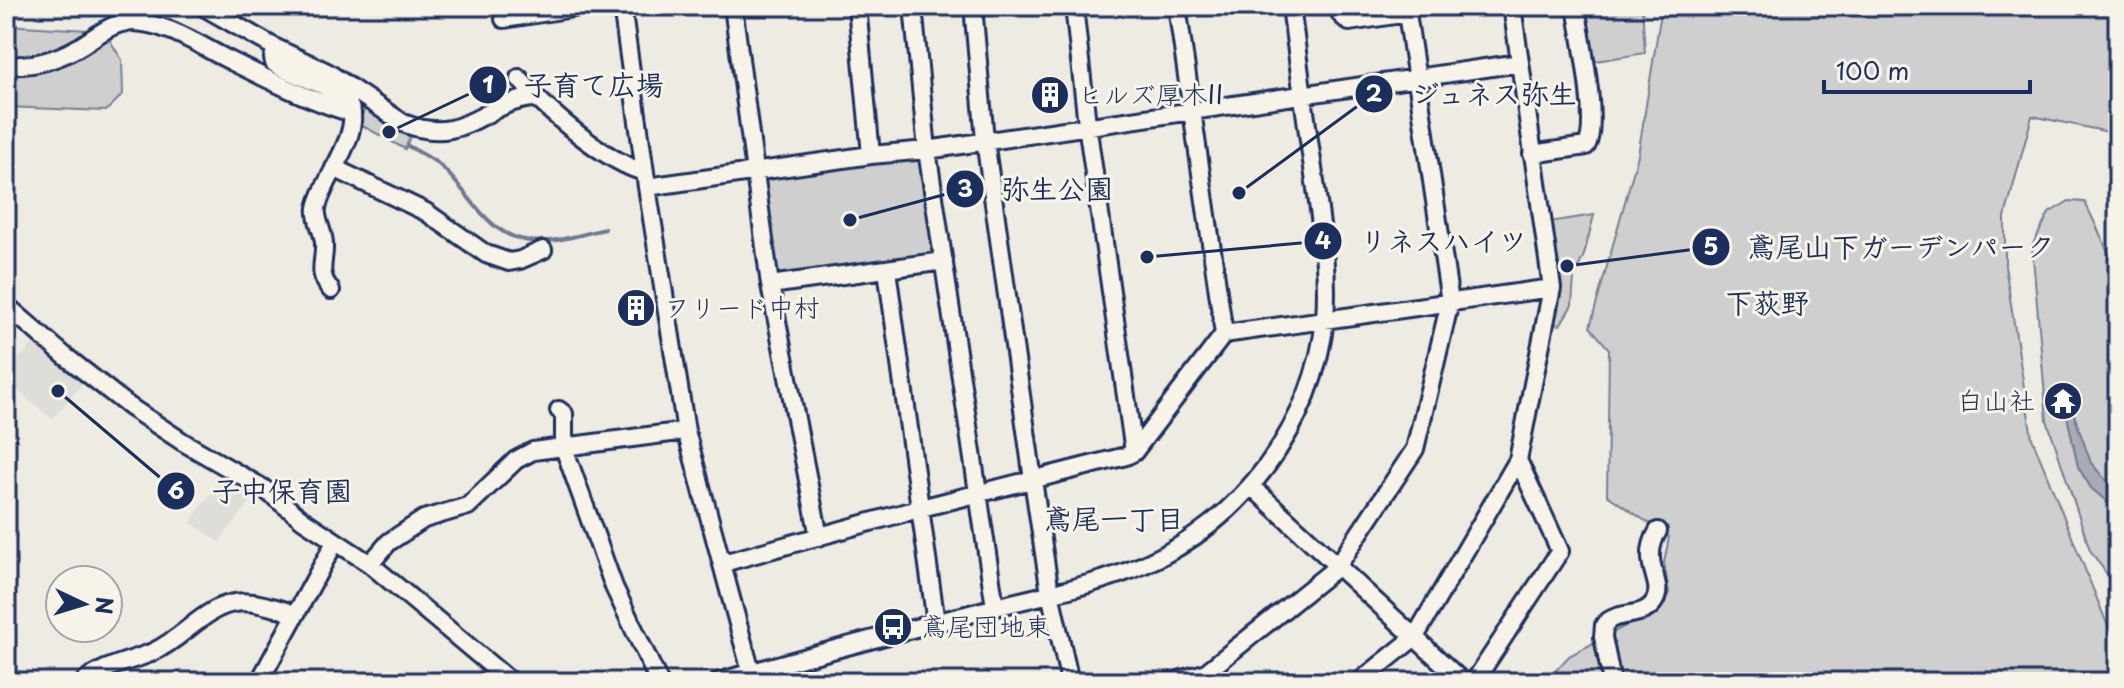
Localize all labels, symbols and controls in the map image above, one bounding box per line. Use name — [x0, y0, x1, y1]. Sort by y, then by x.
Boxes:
scale bar — [1824, 44, 2030, 94]
text: 100 m — [1836, 52, 1909, 88]
callout: 子育て広場 — [468, 59, 680, 111]
text: 子育て広場 — [524, 62, 664, 105]
text: 1 — [482, 65, 494, 101]
callout: ジュネス弥生 — [1354, 68, 1594, 120]
text: ジュネス弥生 — [1411, 71, 1577, 114]
building icon: ヒルズ厚木II — [1029, 74, 1071, 116]
place label: ヒルズ厚木II — [1078, 74, 1224, 113]
text: 2 — [1366, 74, 1383, 110]
callout: 弥生公園 — [945, 163, 1129, 215]
text: 弥生公園 — [1001, 166, 1113, 209]
text: 3 — [957, 169, 973, 205]
callout: リネスハイツ — [1303, 215, 1543, 267]
text: リネスハイツ — [1359, 218, 1527, 261]
text: 4 — [1315, 221, 1331, 257]
callout: 鳶尾山下ガーデンパーク — [1691, 221, 2071, 273]
text: 鳶尾山下ガーデンパーク — [1748, 224, 2054, 267]
text: 5 — [1703, 227, 1719, 263]
district label: 下荻野 — [1725, 280, 1809, 323]
building icon: フリード中村 — [615, 287, 657, 329]
place label: フリード中村 — [664, 287, 820, 326]
place label: 白山社 — [1957, 380, 2035, 419]
temple icon: 白山社 — [2042, 380, 2084, 422]
callout: 子中保育園 — [156, 465, 368, 517]
text: 子中保育園 — [212, 468, 352, 511]
text: 6 — [168, 471, 185, 507]
district label: 鳶尾一丁目 — [1044, 496, 1184, 539]
north arrow — [44, 564, 124, 644]
text: N — [88, 596, 123, 615]
bus stop icon: 鳶尾団地東 — [872, 606, 914, 648]
place label: 鳶尾団地東 — [921, 606, 1051, 645]

